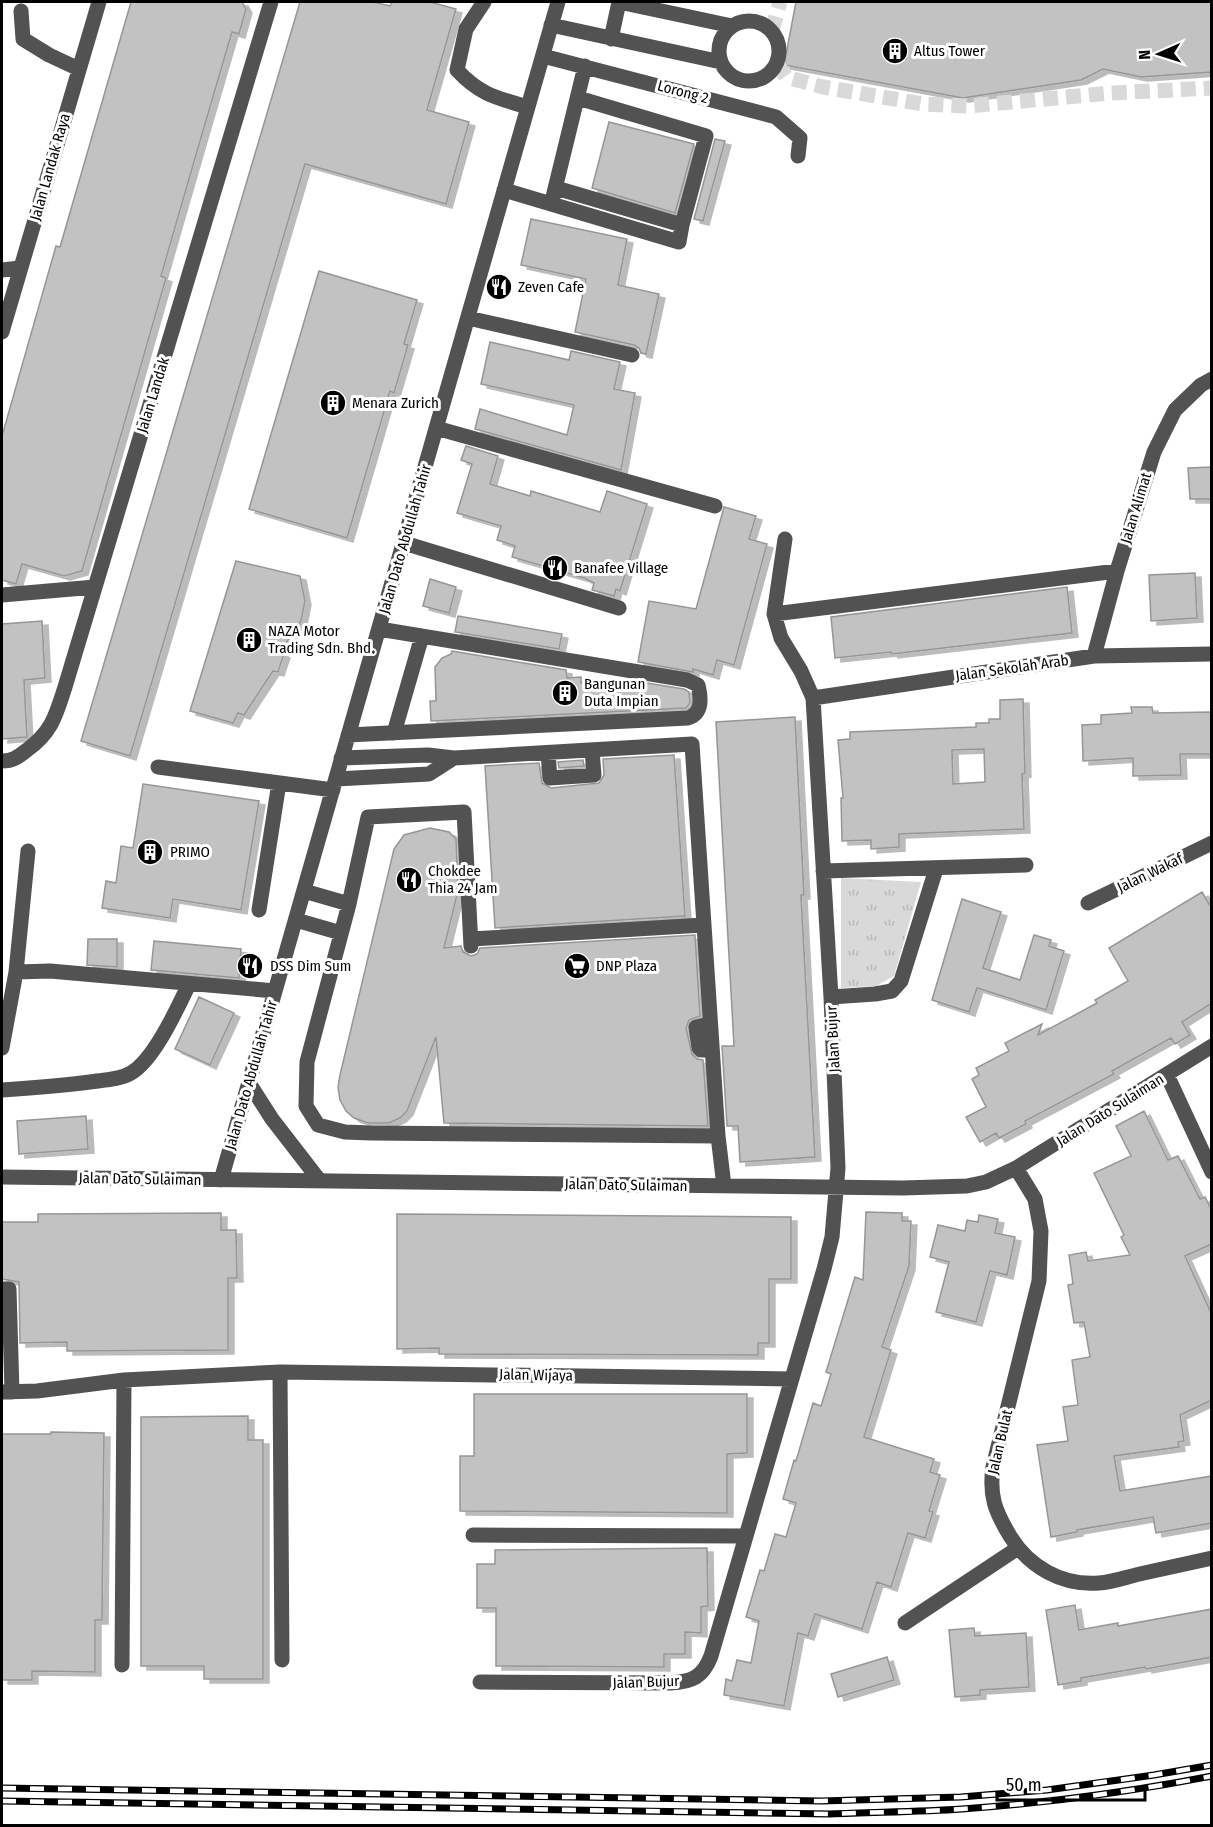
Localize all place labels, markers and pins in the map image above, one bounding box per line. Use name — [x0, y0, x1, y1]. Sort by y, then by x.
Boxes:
building icon: Altus Tower — [880, 36, 910, 66]
place label: Altus Tower — [914, 42, 986, 60]
restaurant icon: Zeven Cafe — [484, 272, 514, 302]
place label: Zeven Cafe — [518, 278, 584, 296]
building icon: Menara Zurich — [318, 388, 348, 418]
place label: Menara Zurich — [352, 394, 439, 412]
restaurant icon: Banafee Village — [540, 553, 570, 583]
place label: Banafee Village — [574, 559, 668, 577]
place label: NAZA Motor Trading Sdn. Bhd. — [268, 622, 374, 657]
building icon: NAZA Motor Trading Sdn. Bhd. — [234, 625, 264, 655]
place label: Bangunan Duta Impian — [584, 675, 659, 710]
building icon: Bangunan Duta Impian — [550, 678, 580, 708]
building icon: PRIMO — [135, 837, 165, 867]
place label: PRIMO — [170, 843, 210, 861]
place label: Chokdee Thia 24 Jam — [428, 862, 498, 897]
restaurant icon: Chokdee Thia 24 Jam — [394, 865, 424, 895]
restaurant icon: DSS Dim Sum — [235, 951, 265, 981]
supermarket icon: DNP Plaza — [562, 951, 592, 981]
place label: DSS Dim Sum — [270, 957, 351, 975]
place label: DNP Plaza — [596, 957, 657, 975]

